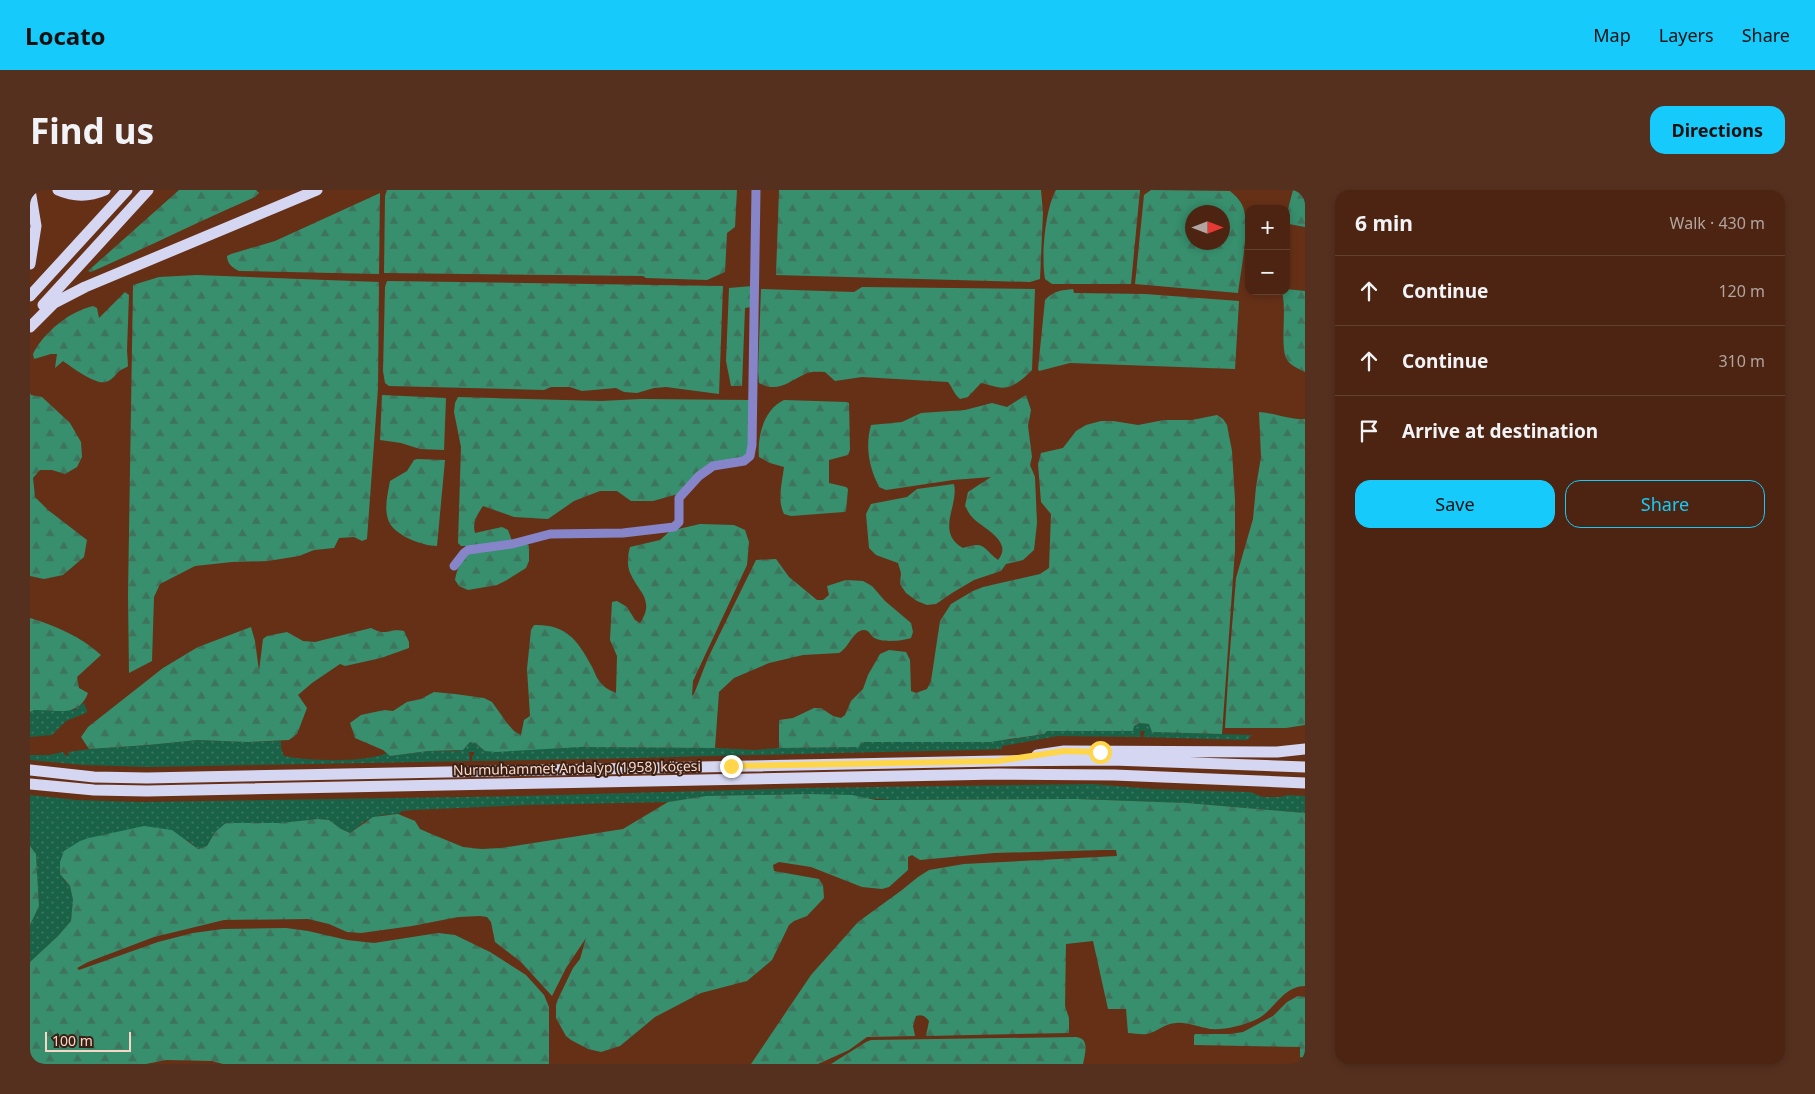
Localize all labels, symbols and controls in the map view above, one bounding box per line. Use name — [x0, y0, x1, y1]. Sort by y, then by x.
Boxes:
text: Locato — [25, 19, 106, 52]
text: Map — [1593, 23, 1631, 47]
text: Layers — [1659, 23, 1714, 47]
text: Share — [1742, 23, 1790, 47]
button: Directions — [1650, 106, 1785, 154]
text: Find us — [30, 107, 154, 154]
north arrow — [1185, 205, 1230, 250]
map controls — [1245, 205, 1290, 295]
button: + — [1245, 205, 1290, 250]
text: 6 min — [1355, 209, 1413, 237]
text: Walk · 430 m — [1670, 212, 1765, 234]
button: − — [1245, 250, 1290, 295]
icon: ahead — [1355, 277, 1383, 305]
text: Continue — [1402, 278, 1488, 304]
text: 120 m — [1718, 280, 1765, 302]
icon: ahead — [1355, 347, 1383, 375]
text: Continue — [1402, 348, 1488, 374]
text: 310 m — [1718, 350, 1765, 372]
icon: arrive — [1355, 417, 1383, 445]
text: Arrive at destination — [1402, 418, 1598, 444]
button: Save — [1355, 480, 1555, 528]
button: Share — [1565, 480, 1765, 528]
route start — [1089, 741, 1112, 764]
route end — [720, 755, 743, 778]
street label: Nurmuhammet Andalyp (1958) köçesi — [453, 756, 701, 779]
scale bar — [45, 1029, 131, 1052]
text: 100 m — [52, 1031, 93, 1050]

